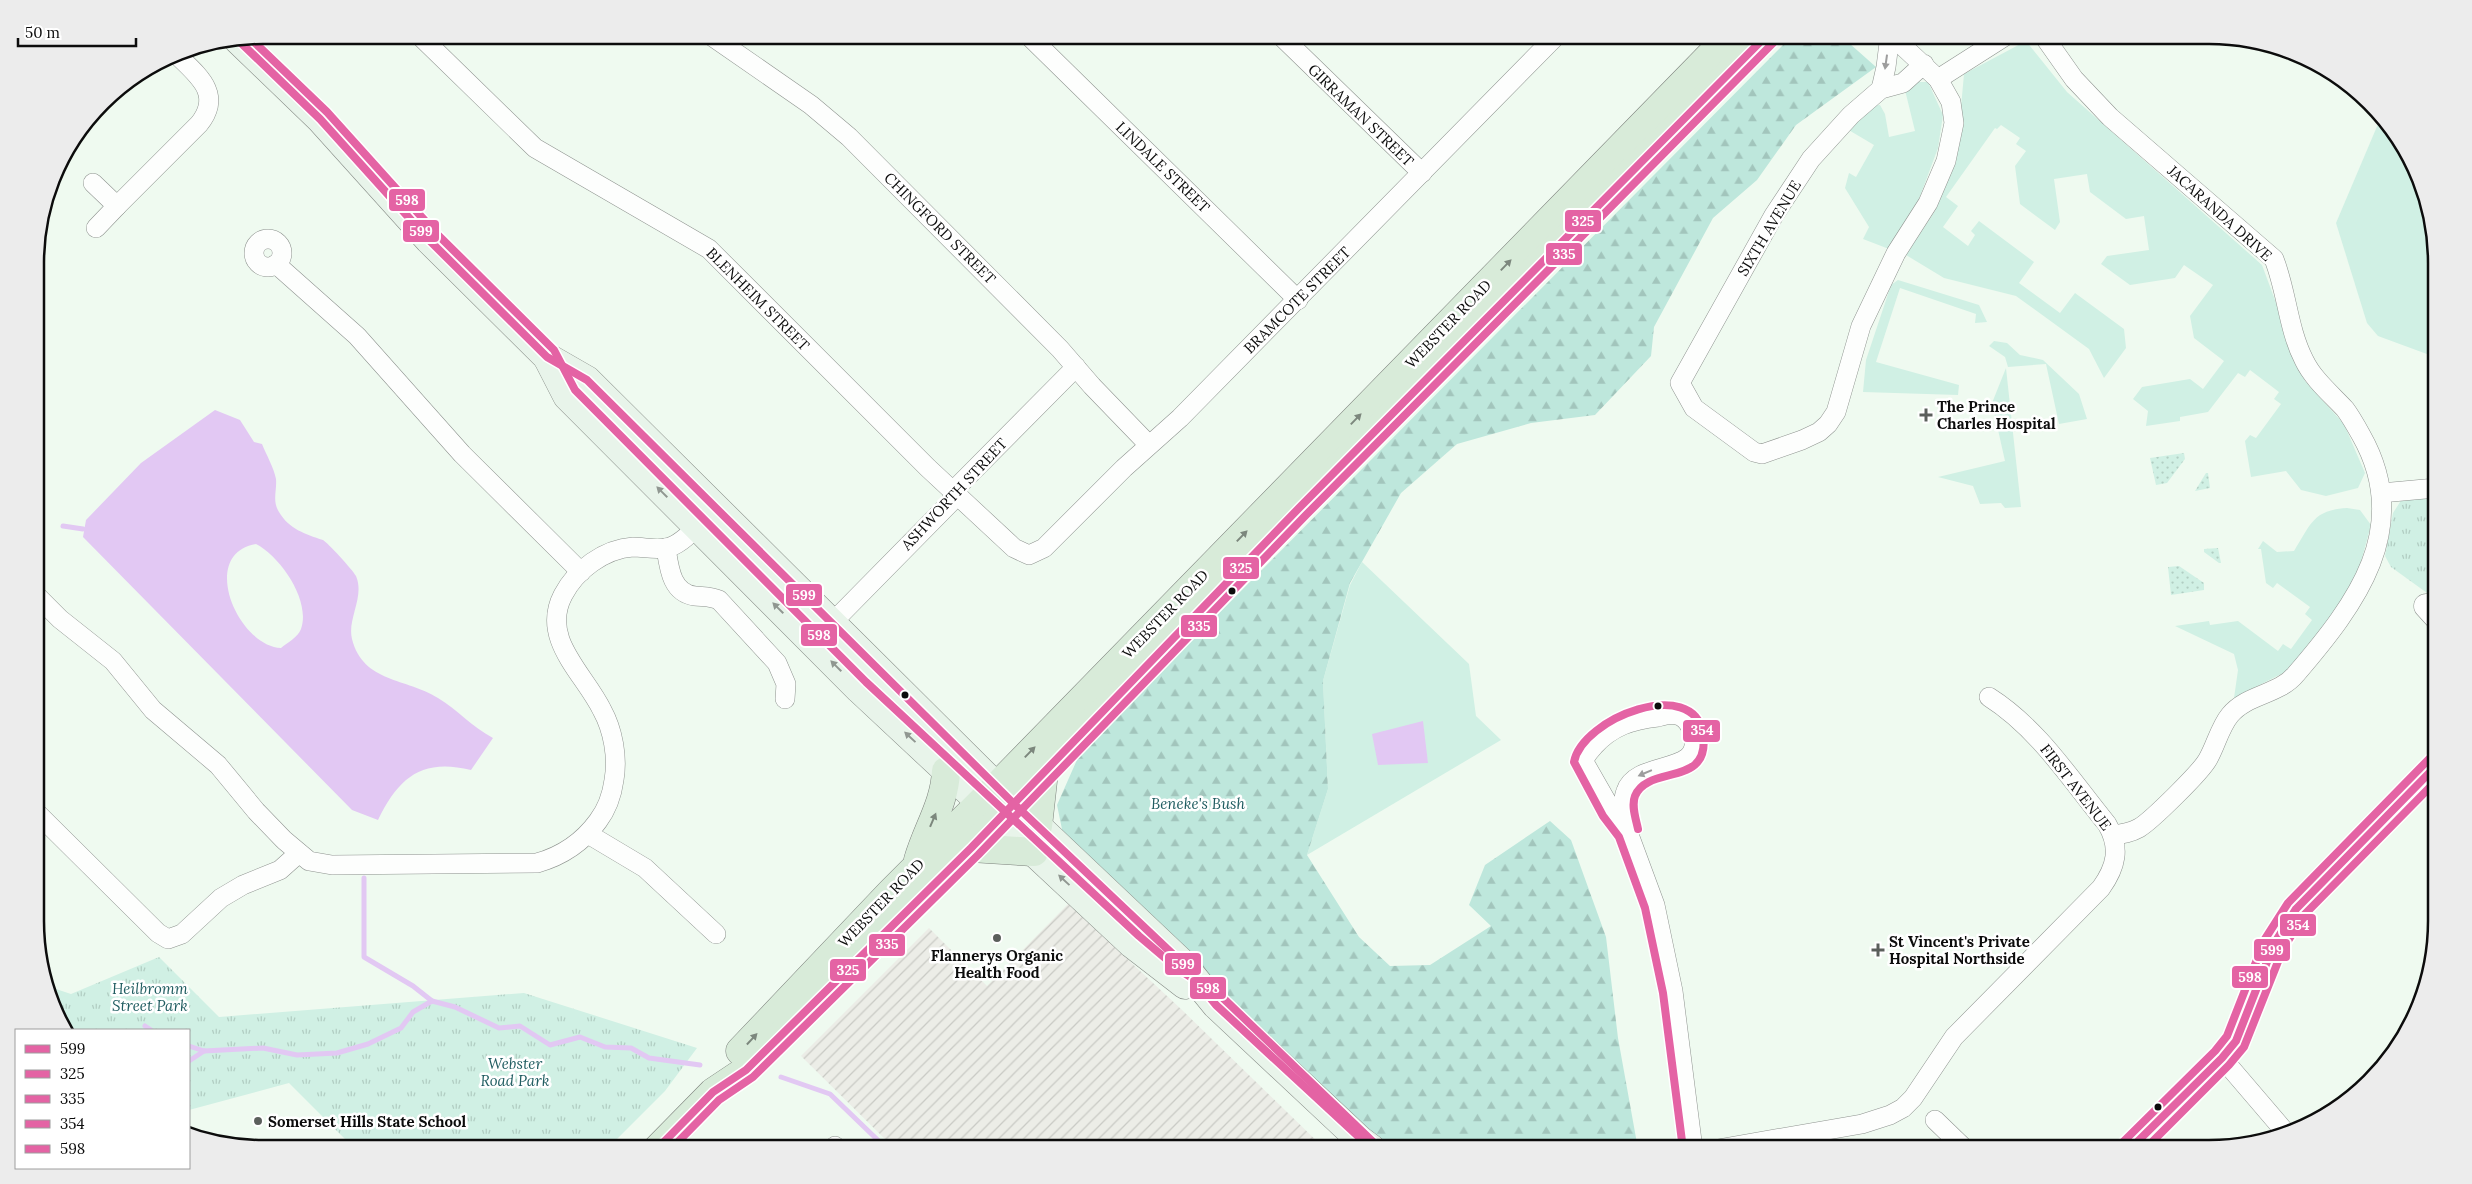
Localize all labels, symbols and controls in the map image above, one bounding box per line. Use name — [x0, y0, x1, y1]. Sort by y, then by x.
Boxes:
scale bar — [18, 15, 135, 47]
text: 50 m — [25, 23, 60, 42]
one-way arrow — [1882, 55, 1890, 71]
street label: GIRRAMAN STREET — [1304, 60, 1418, 171]
street label: LINDALE STREET — [1112, 117, 1214, 217]
street label: JACARANDA DRIVE — [2163, 160, 2276, 265]
street label: CHINGFORD STREET — [880, 168, 1000, 288]
street label: SIXTH AVENUE — [1733, 177, 1805, 279]
line badge: 598 — [388, 188, 426, 212]
text: 598 — [395, 191, 419, 209]
line badge: 325 — [1564, 209, 1602, 233]
text: 325 — [1572, 212, 1595, 230]
line badge: 599 — [402, 219, 440, 243]
text: 599 — [409, 222, 433, 240]
street label: BRAMCOTE STREET — [1240, 242, 1355, 357]
line badge: 335 — [1545, 242, 1583, 266]
street label: BLENHEIM STREET — [702, 243, 814, 355]
text: 335 — [1552, 245, 1576, 263]
one-way arrow — [1499, 260, 1511, 272]
street label: WEBSTER ROAD — [1401, 276, 1495, 372]
place label: The Prince Charles Hospital — [1937, 397, 2056, 433]
marker: The Prince Charles Hospital — [1919, 408, 1933, 422]
one-way arrow — [1349, 414, 1361, 426]
street label: ASHWORTH STREET — [896, 434, 1011, 555]
one-way arrow — [656, 486, 668, 498]
one-way arrow — [1236, 530, 1248, 542]
line badge: 325 — [1222, 556, 1260, 580]
text: 325 — [1230, 559, 1253, 577]
street label: WEBSTER ROAD — [1118, 566, 1212, 662]
line badge: 599 — [785, 583, 823, 607]
text: 599 — [792, 586, 816, 604]
unlabelled marker — [1227, 586, 1237, 596]
one-way arrow — [772, 603, 784, 615]
line badge: 335 — [1180, 614, 1218, 638]
text: 335 — [1187, 617, 1211, 635]
line badge: 598 — [800, 623, 838, 647]
text: 598 — [807, 626, 831, 644]
one-way arrow — [830, 660, 842, 672]
unlabelled marker — [900, 690, 910, 700]
unlabelled marker — [1653, 701, 1663, 711]
line badge: 354 — [1682, 719, 1721, 743]
text: 354 — [1690, 721, 1714, 739]
one-way arrow — [904, 731, 916, 743]
street label: FIRST AVENUE — [2036, 740, 2116, 834]
one-way arrow — [1024, 746, 1036, 758]
one-way arrow — [1638, 768, 1653, 777]
park label: Beneke's Bush — [1151, 794, 1245, 813]
one-way arrow — [929, 812, 937, 827]
street label: WEBSTER ROAD — [834, 855, 928, 951]
one-way arrow — [1059, 874, 1071, 886]
line badge: 354 — [2279, 913, 2317, 937]
text: 354 — [2286, 916, 2310, 934]
marker: Flannerys Organic Health Food — [991, 932, 1003, 944]
place label: St Vincent's Private Hospital Northside — [1889, 932, 2030, 968]
line badge: 335 — [868, 933, 906, 957]
text: 335 — [875, 935, 899, 953]
line badge: 599 — [2253, 938, 2291, 962]
text: 599 — [2260, 941, 2284, 959]
marker: St Vincent's Private Hospital Northside — [1871, 943, 1885, 957]
place label: Flannerys Organic Health Food — [931, 946, 1063, 982]
line badge: 599 — [1164, 952, 1202, 976]
text: 599 — [1171, 955, 1195, 973]
line badge: 325 — [829, 958, 867, 982]
text: 325 — [837, 961, 860, 979]
line badge: 598 — [2231, 965, 2269, 989]
text: 598 — [2238, 968, 2262, 986]
line badge: 598 — [1189, 976, 1227, 1000]
park label: Heilbromm Street Park — [112, 979, 188, 1015]
text: 598 — [1196, 979, 1220, 997]
legend — [15, 1029, 190, 1169]
one-way arrow — [746, 1033, 758, 1045]
text: 599 — [60, 1039, 86, 1058]
park label: Webster Road Park — [480, 1054, 550, 1090]
text: 325 — [60, 1064, 85, 1083]
text: 335 — [60, 1089, 85, 1108]
unlabelled marker — [2153, 1102, 2163, 1112]
place label: Somerset Hills State School — [268, 1112, 466, 1131]
text: 354 — [60, 1114, 85, 1133]
marker: Somerset Hills State School — [252, 1115, 264, 1127]
text: 598 — [60, 1139, 85, 1158]

